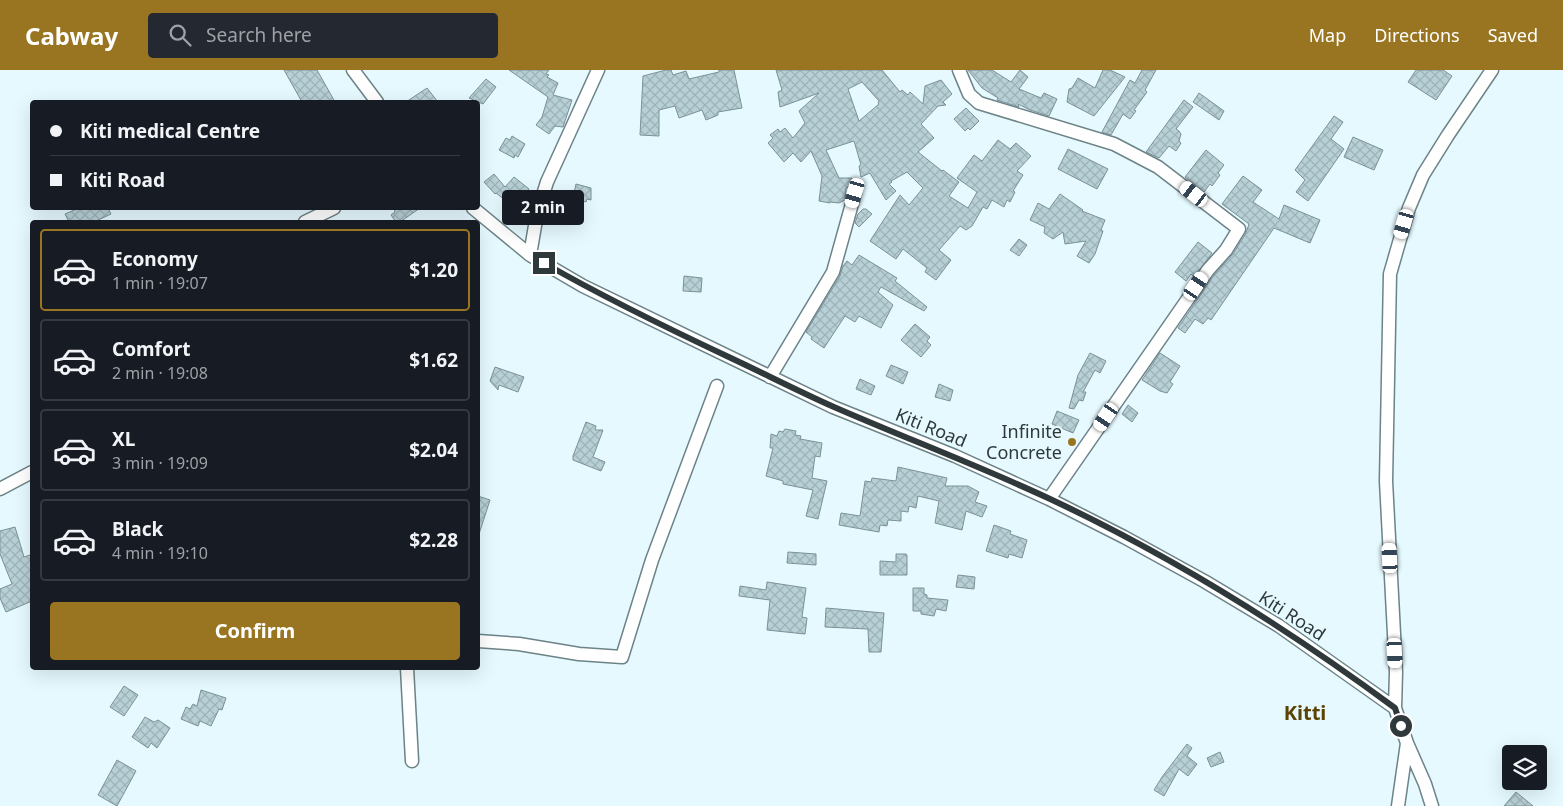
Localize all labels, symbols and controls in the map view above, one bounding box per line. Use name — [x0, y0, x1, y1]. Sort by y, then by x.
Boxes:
search box — [148, 13, 498, 58]
text: Cabway — [25, 19, 118, 52]
icon: search — [166, 21, 194, 49]
text: Search here — [206, 22, 312, 48]
text: Map — [1309, 23, 1346, 47]
text: Directions — [1374, 23, 1460, 47]
text: Saved — [1488, 23, 1538, 47]
text: Kiti medical Centre — [80, 118, 260, 144]
text: Kiti Road — [80, 167, 165, 193]
car — [843, 177, 866, 209]
car — [1177, 179, 1210, 209]
callout: 2 min — [503, 190, 585, 226]
text: 2 min — [521, 196, 565, 218]
car — [1392, 208, 1415, 240]
text: Economy — [112, 246, 198, 272]
icon: car — [52, 248, 97, 293]
route end — [533, 252, 555, 274]
text: $1.20 — [409, 257, 458, 283]
car — [1181, 269, 1210, 303]
text: 1 min · 19:07 — [112, 272, 208, 294]
text: Comfort — [112, 336, 191, 362]
icon: car — [52, 338, 97, 383]
text: $1.62 — [409, 347, 458, 373]
text: 2 min · 19:08 — [112, 362, 208, 384]
car — [1091, 400, 1120, 434]
street label: Kiti Road — [892, 402, 971, 452]
place label: Infinite Concrete — [986, 419, 1062, 464]
text: XL — [112, 426, 135, 452]
icon: car — [52, 428, 97, 473]
marker: Infinite Concrete — [1066, 436, 1078, 448]
text: $2.04 — [409, 437, 458, 463]
text: 3 min · 19:09 — [112, 452, 208, 474]
text: Black — [112, 516, 163, 542]
icon: car — [52, 518, 97, 563]
text: $2.28 — [409, 527, 458, 553]
text: 4 min · 19:10 — [112, 542, 208, 564]
car — [1381, 543, 1398, 573]
street label: Kiti Road — [1255, 585, 1330, 646]
button: Confirm — [50, 602, 460, 660]
car — [1386, 638, 1403, 668]
district label: Kitti — [1284, 699, 1326, 726]
route start — [1390, 715, 1412, 737]
map controls — [1502, 745, 1547, 790]
button: layers — [1502, 745, 1547, 790]

